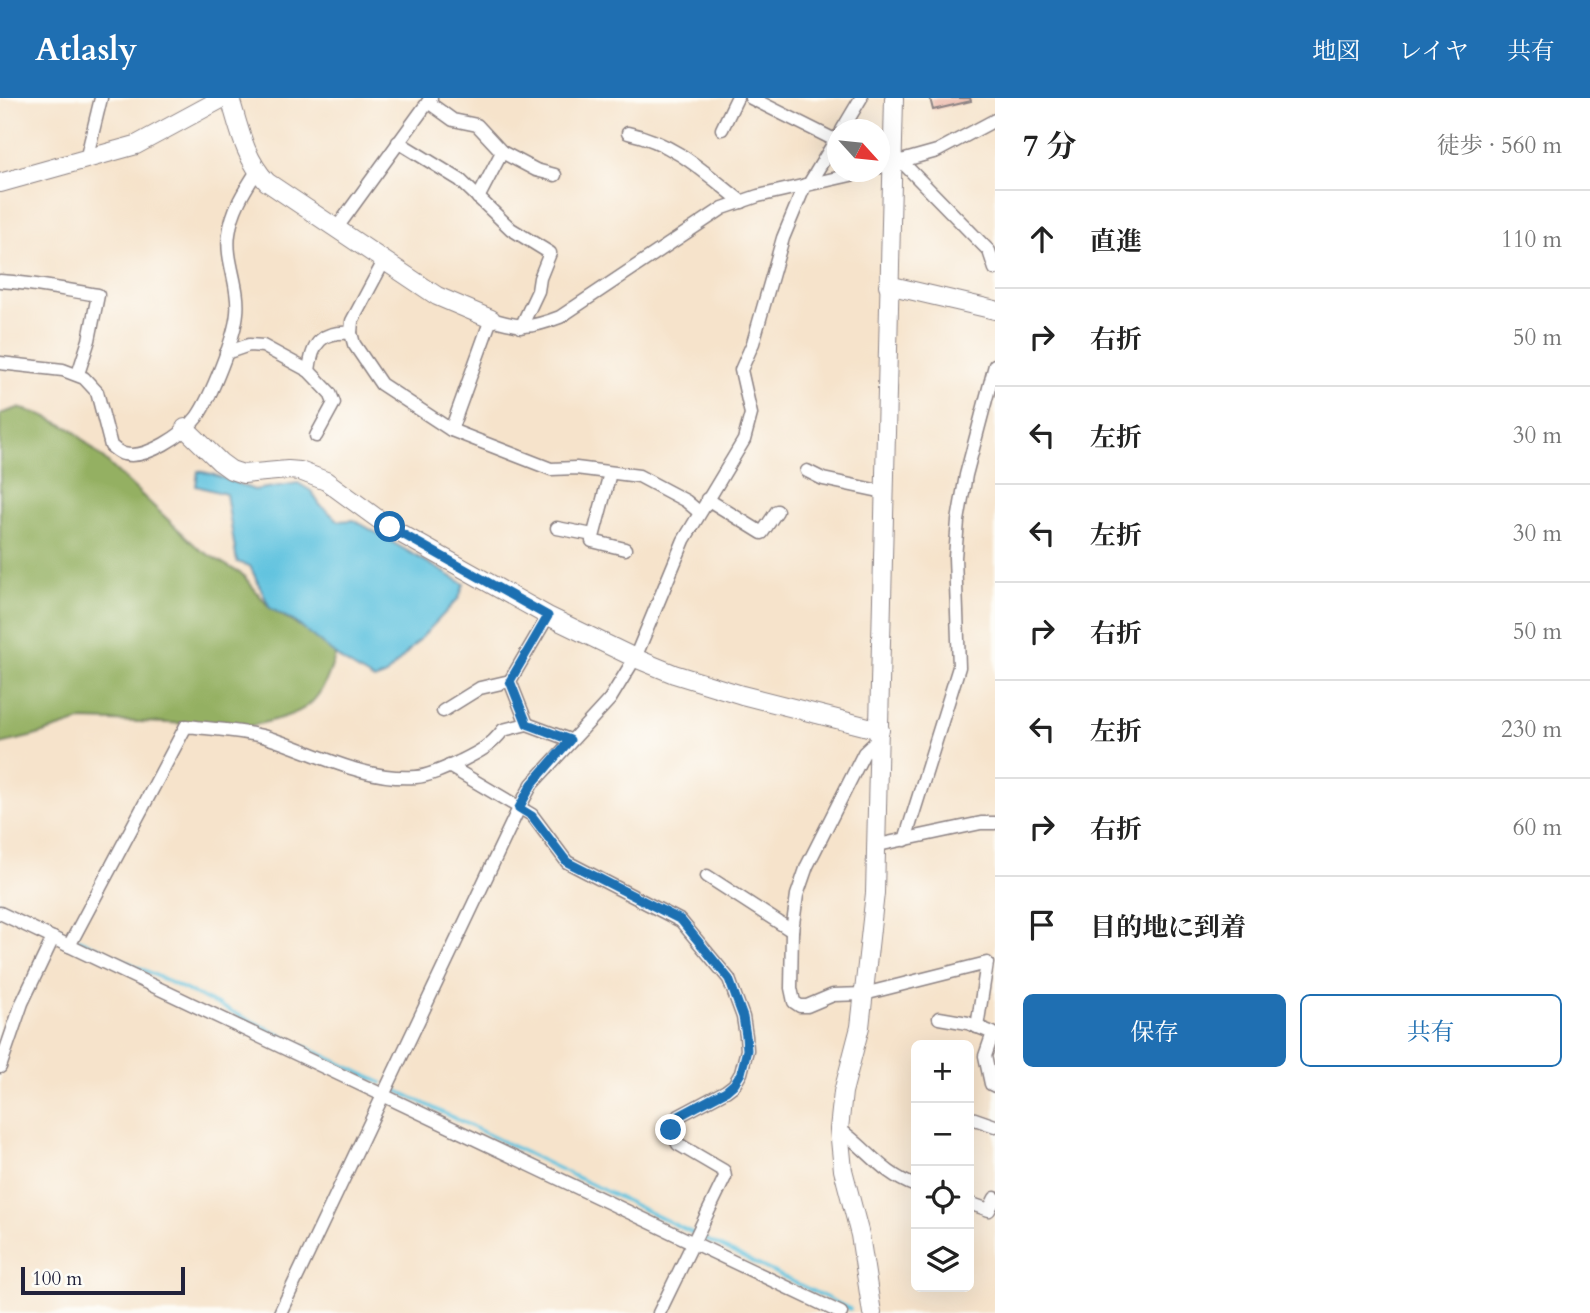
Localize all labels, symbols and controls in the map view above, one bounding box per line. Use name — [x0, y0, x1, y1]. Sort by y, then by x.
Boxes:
text: Atlasly — [35, 27, 137, 72]
text: 地図 — [1312, 35, 1360, 68]
text: レイヤ — [1398, 35, 1469, 68]
text: 共有 — [1507, 35, 1555, 68]
north arrow — [827, 119, 890, 182]
text: 7 分 — [1023, 126, 1076, 167]
text: 徒歩 · 560 m — [1437, 130, 1562, 161]
icon: ahead — [1023, 220, 1061, 258]
text: 直進 — [1090, 224, 1142, 259]
text: 110 m — [1501, 224, 1562, 255]
icon: right — [1023, 318, 1061, 356]
text: 右折 — [1090, 322, 1142, 357]
text: 50 m — [1513, 322, 1562, 353]
icon: left — [1023, 416, 1061, 454]
text: 左折 — [1090, 420, 1142, 455]
text: 30 m — [1513, 420, 1562, 451]
route start — [374, 511, 405, 542]
icon: left — [1023, 514, 1061, 552]
text: 左折 — [1090, 518, 1142, 553]
text: 30 m — [1513, 518, 1562, 549]
icon: right — [1023, 612, 1061, 650]
text: 右折 — [1090, 616, 1142, 651]
text: 50 m — [1513, 616, 1562, 647]
icon: left — [1023, 710, 1061, 748]
text: 左折 — [1090, 714, 1142, 749]
text: 230 m — [1501, 714, 1562, 745]
icon: right — [1023, 808, 1061, 846]
text: 右折 — [1090, 812, 1142, 847]
text: 60 m — [1513, 812, 1562, 843]
icon: arrive — [1023, 906, 1061, 944]
text: 目的地に到着 — [1090, 910, 1246, 945]
button: 保存 — [1023, 994, 1286, 1067]
button: 共有 — [1300, 994, 1562, 1067]
map controls — [911, 1040, 974, 1292]
button: + — [911, 1040, 974, 1103]
button: − — [911, 1103, 974, 1166]
route end — [655, 1114, 686, 1145]
button: locate — [911, 1166, 974, 1229]
button: layers — [911, 1229, 974, 1292]
scale bar — [21, 1264, 186, 1296]
text: 100 m — [32, 1266, 82, 1292]

